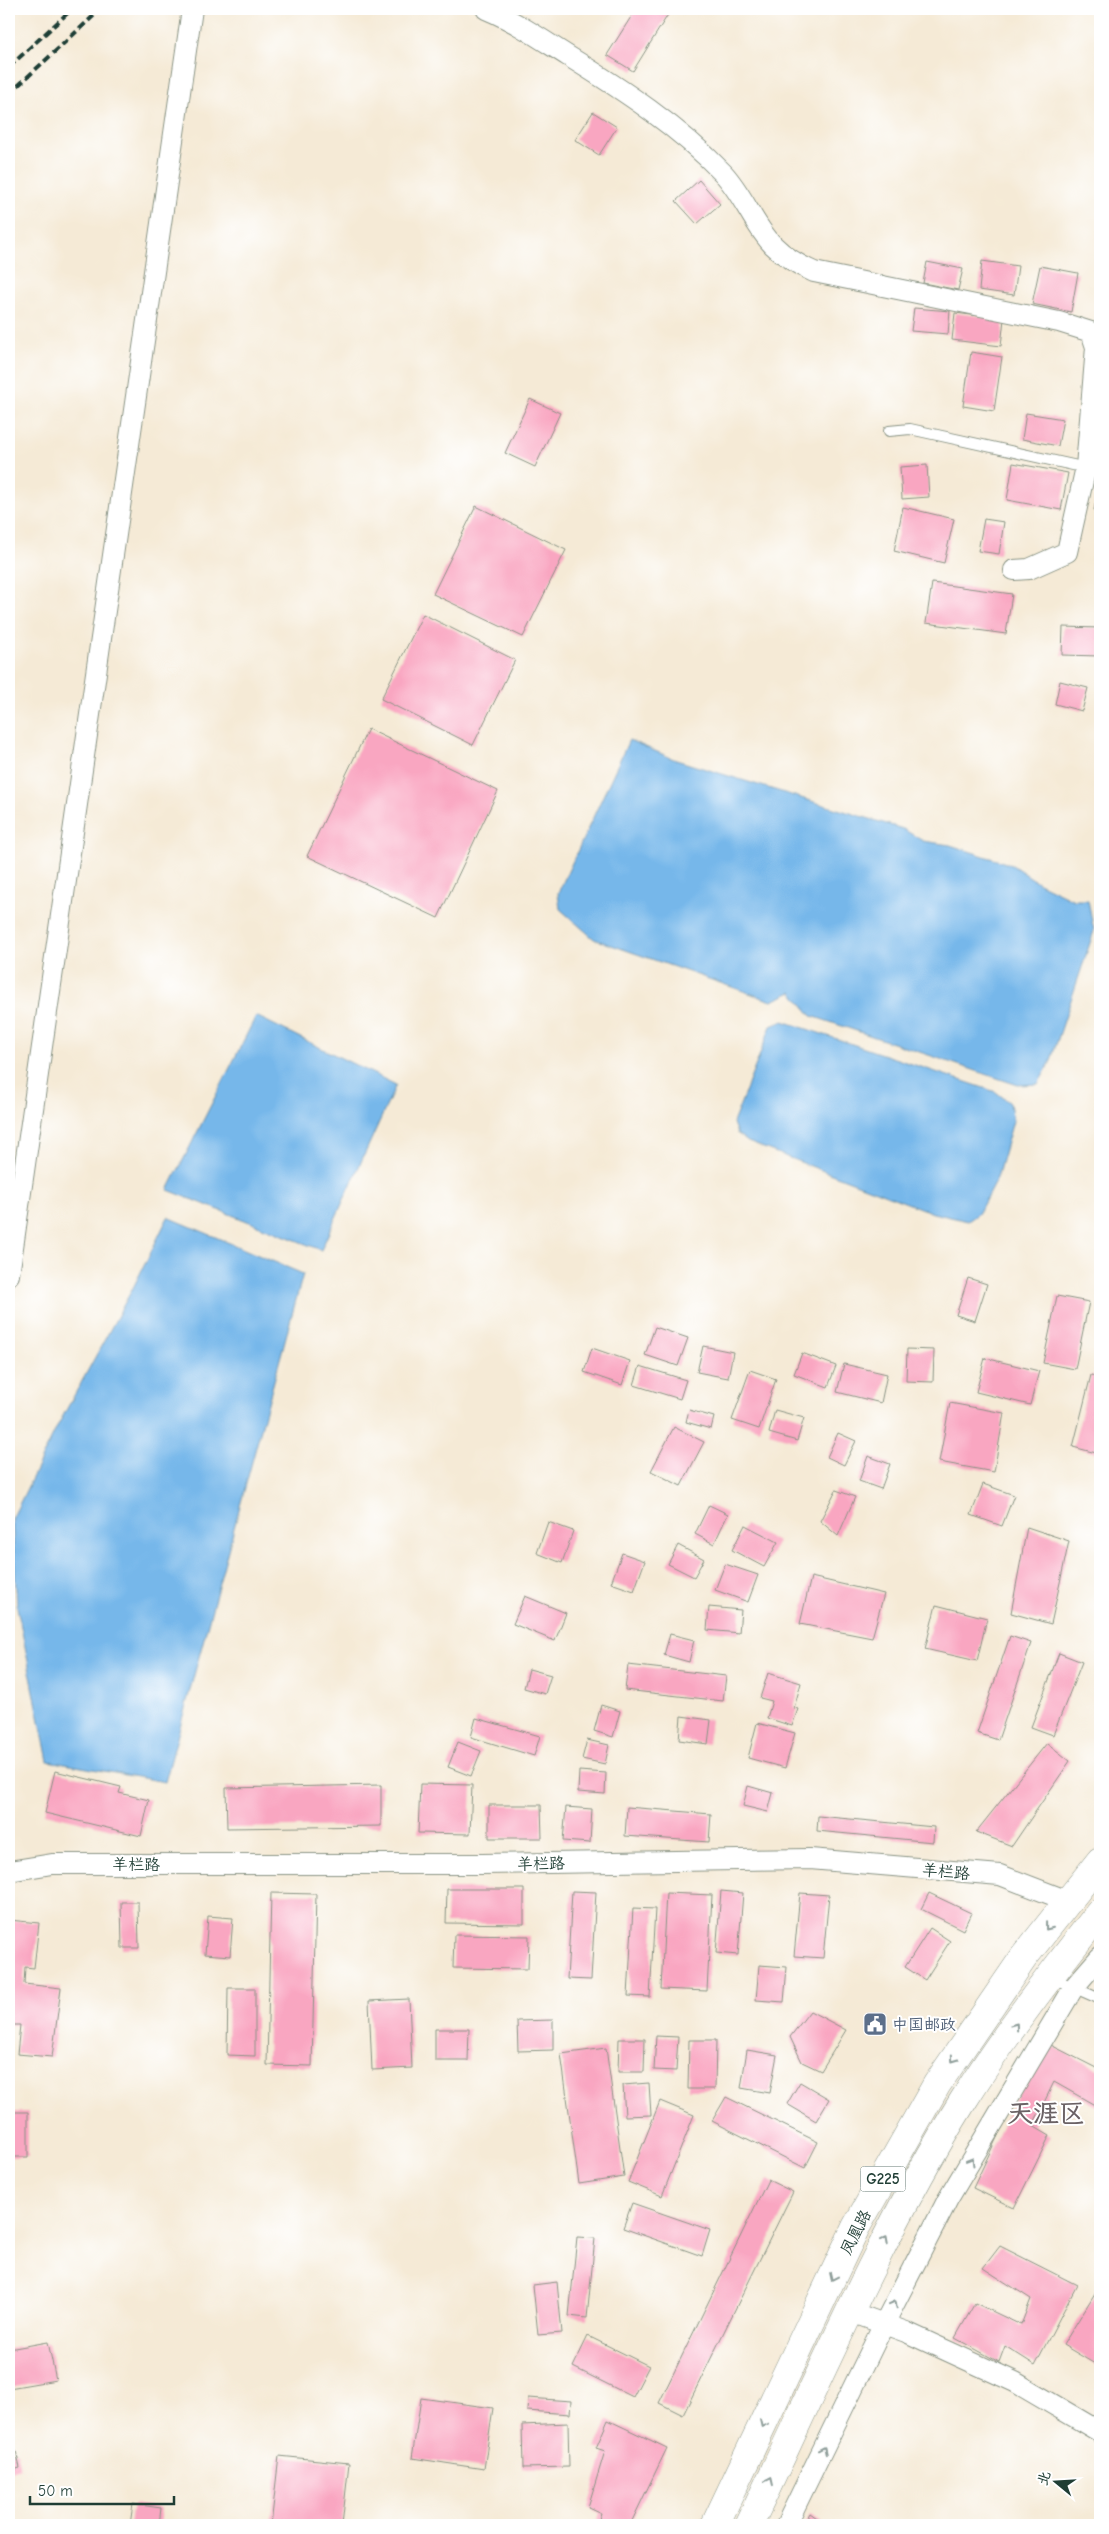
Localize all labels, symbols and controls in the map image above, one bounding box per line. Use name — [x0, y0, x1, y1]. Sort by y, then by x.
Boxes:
street label: 羊栏路 — [517, 1855, 565, 1873]
street label: 羊栏路 — [112, 1856, 160, 1874]
street label: 羊栏路 — [921, 1861, 971, 1883]
one-way arrow — [1045, 1921, 1054, 1930]
public building icon: 中国邮政 — [862, 2011, 888, 2037]
place label: 中国邮政 — [892, 2016, 956, 2034]
one-way arrow — [1009, 2022, 1018, 2032]
one-way arrow — [951, 2053, 960, 2063]
district label: 天涯区 — [1007, 2099, 1085, 2129]
one-way arrow — [965, 2157, 975, 2166]
road number: G225 — [860, 2166, 906, 2192]
street label: 凤凰路 — [837, 2207, 875, 2258]
one-way arrow — [879, 2236, 889, 2245]
one-way arrow — [828, 2272, 839, 2281]
one-way arrow — [888, 2300, 898, 2309]
one-way arrow — [759, 2419, 769, 2428]
one-way arrow — [817, 2446, 827, 2455]
north arrow — [1032, 2456, 1082, 2506]
text: 北 — [1034, 2469, 1054, 2487]
scale bar — [30, 2474, 174, 2506]
one-way arrow — [764, 2477, 775, 2486]
text: 50 m — [38, 2482, 73, 2500]

